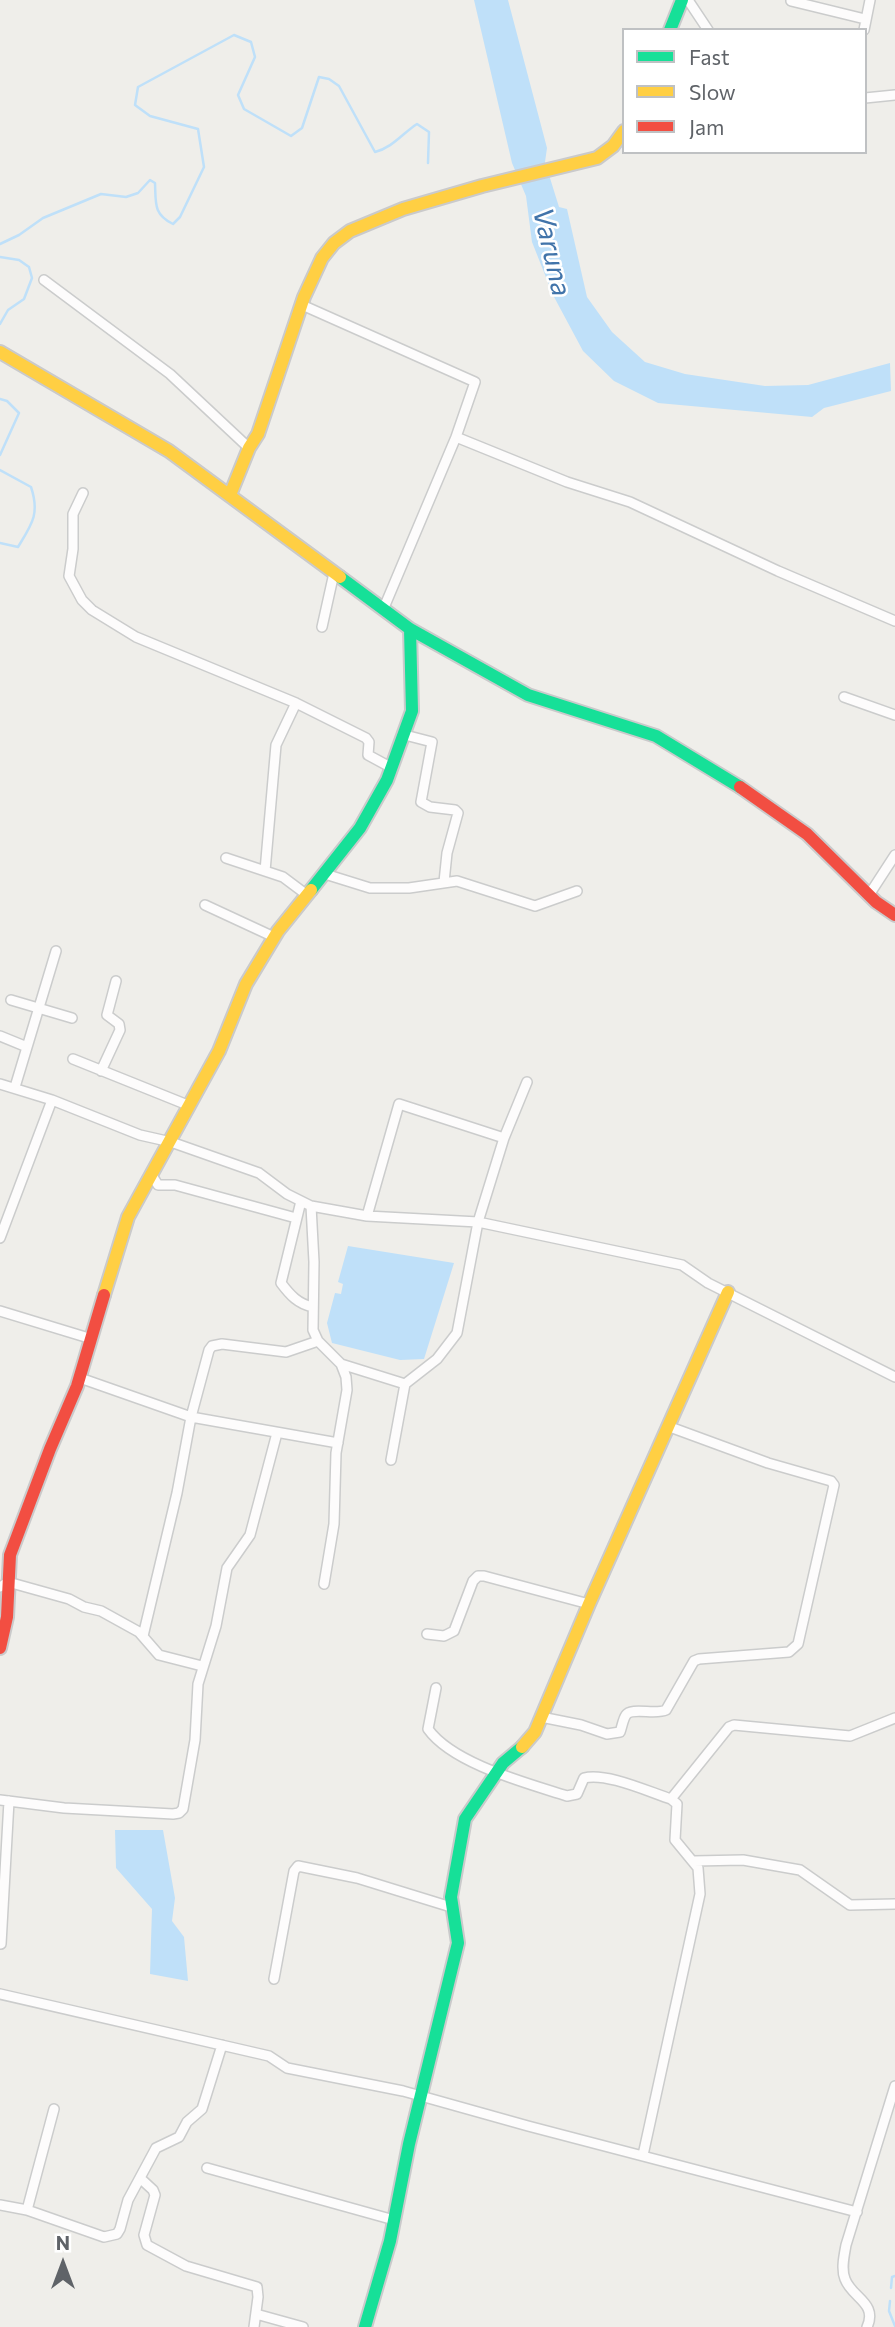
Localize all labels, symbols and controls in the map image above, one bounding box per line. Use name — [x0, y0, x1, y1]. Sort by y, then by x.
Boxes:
legend — [622, 28, 867, 154]
text: Fast — [689, 44, 730, 69]
text: Slow — [689, 79, 736, 104]
text: Jam — [689, 114, 724, 139]
water label: Varuna — [526, 204, 578, 300]
north arrow — [28, 2229, 98, 2299]
text: N — [56, 2231, 70, 2254]

